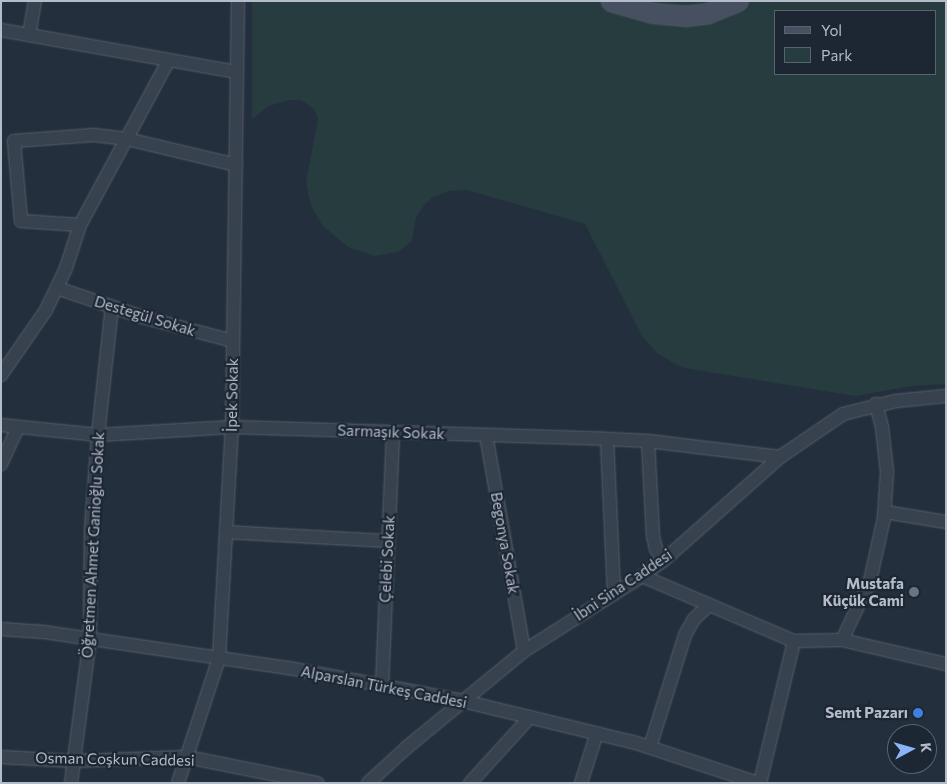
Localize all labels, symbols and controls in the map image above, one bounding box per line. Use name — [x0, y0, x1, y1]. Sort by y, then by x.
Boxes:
legend — [774, 10, 937, 75]
text: Yol — [821, 21, 842, 39]
text: Park — [821, 46, 852, 64]
street label: Destegül Sokak — [92, 292, 198, 340]
street label: İpek Sokak — [222, 358, 242, 432]
street label: Sarmaşık Sokak — [337, 421, 445, 443]
street label: Öğretmen Ahmet Ganioğlu Sokak — [78, 431, 108, 659]
street label: Begonya Sokak — [487, 491, 523, 595]
street label: Çelebi Sokak — [376, 515, 398, 603]
street label: İbni Sina Caddesi — [571, 546, 675, 624]
place label: Mustafa Küçük Cami — [822, 574, 904, 609]
marker: Mustafa Küçük Cami — [908, 586, 920, 598]
street label: Alparslan Türkeş Caddesi — [299, 662, 469, 712]
place label: Semt Pazarı — [825, 704, 908, 722]
marker: Semt Pazarı — [912, 707, 924, 719]
north arrow — [887, 724, 937, 774]
text: K — [917, 742, 935, 753]
street label: Osman Coşkun Caddesi — [35, 749, 195, 769]

